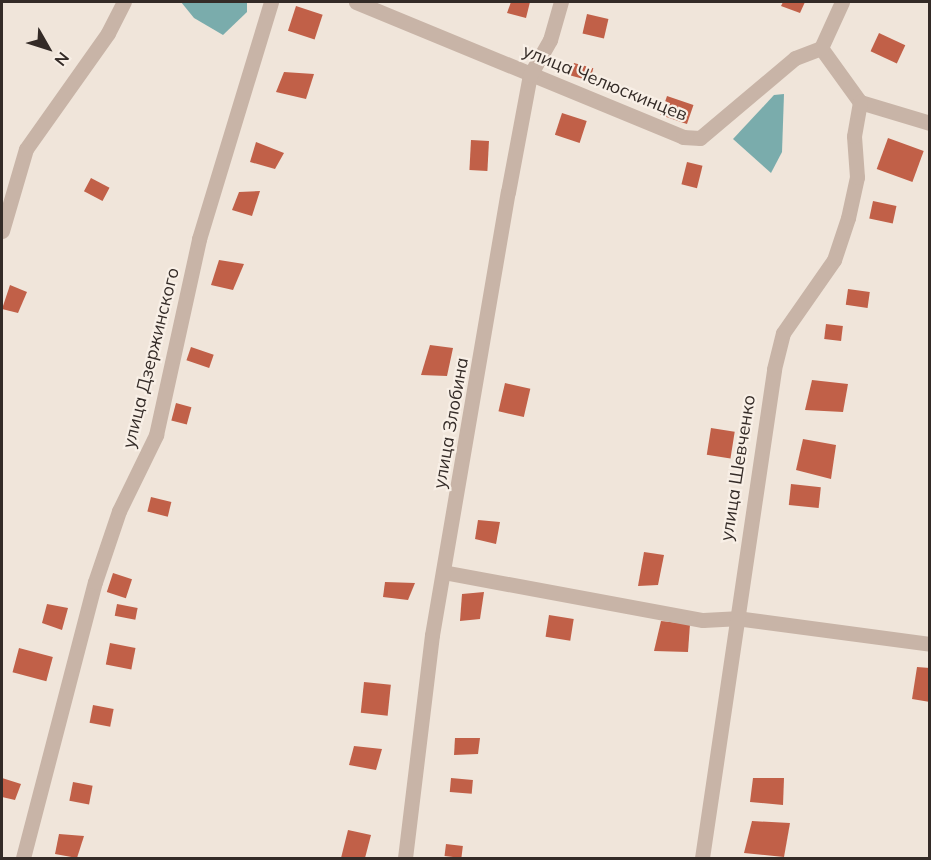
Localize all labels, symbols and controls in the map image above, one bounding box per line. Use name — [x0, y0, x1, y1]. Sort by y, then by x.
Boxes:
north arrow — [18, 18, 78, 78]
street label: улица Челюскинцев — [520, 40, 690, 126]
text: N — [50, 48, 74, 70]
street label: улица Дзержинского — [118, 265, 184, 451]
street label: улица Злобина — [429, 356, 473, 490]
street label: улица Шевченко — [716, 393, 760, 543]

